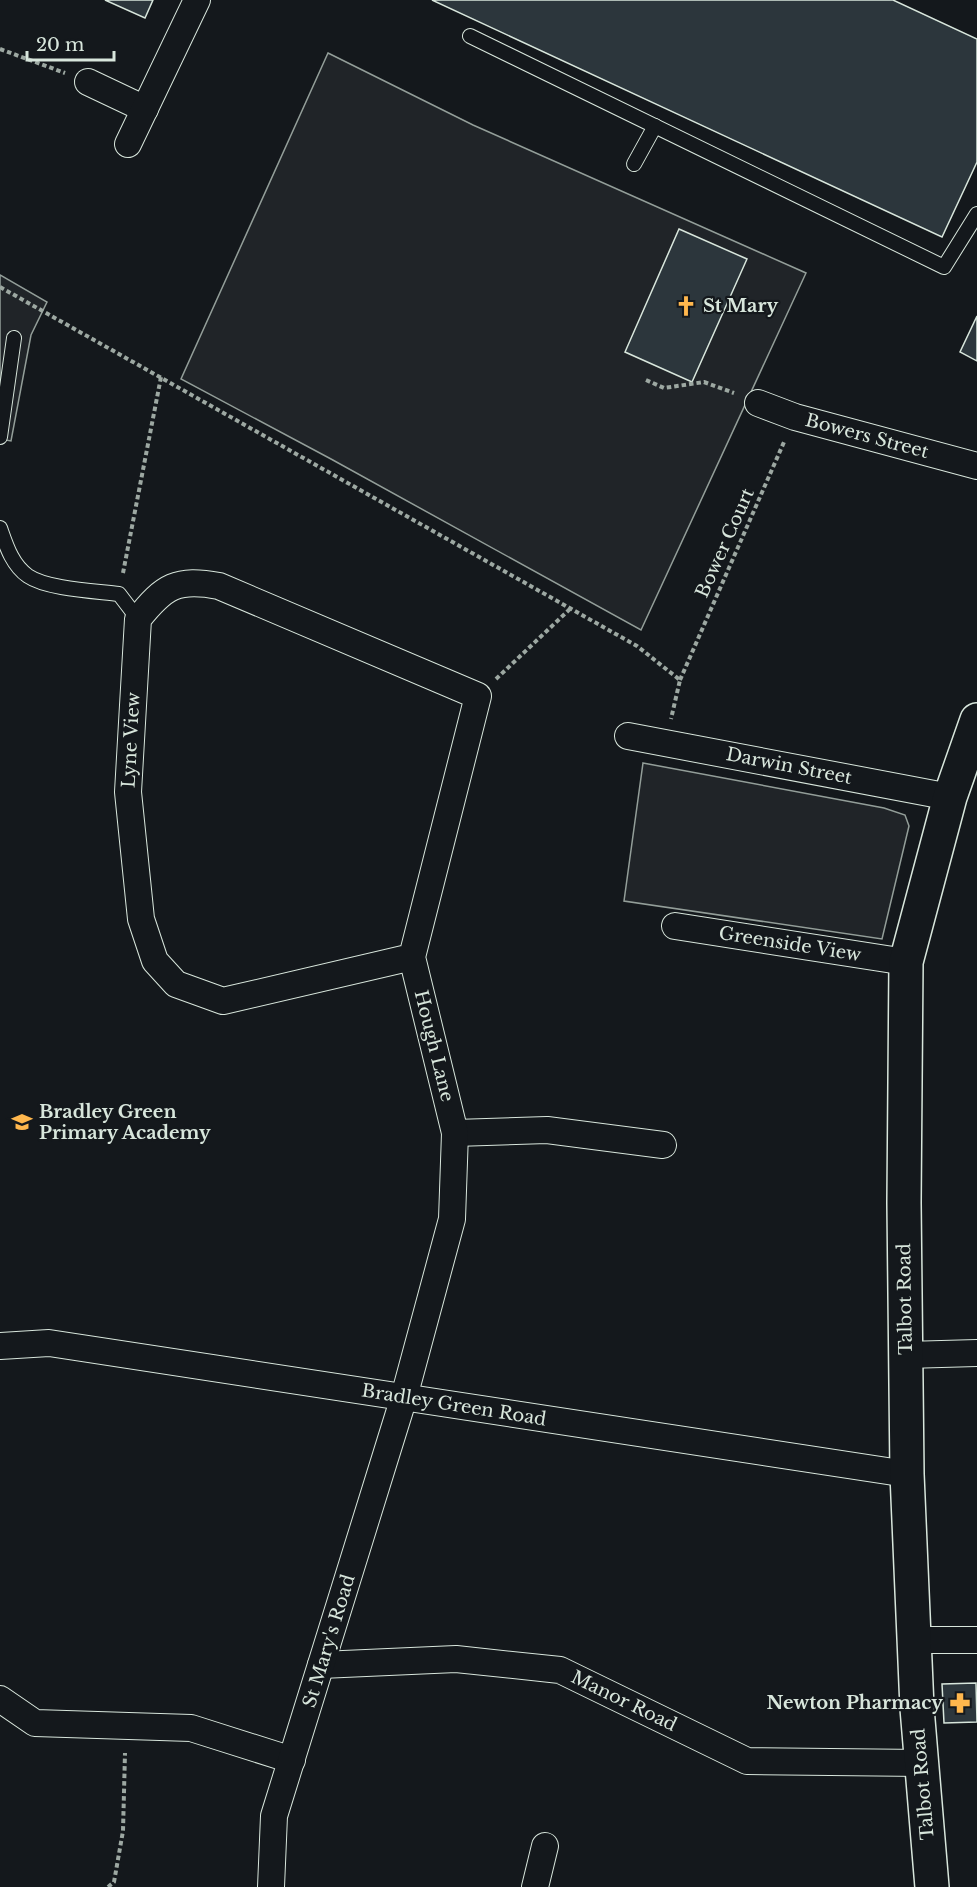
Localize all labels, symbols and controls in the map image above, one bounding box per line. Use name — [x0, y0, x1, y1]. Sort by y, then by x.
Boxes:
scale bar — [27, 24, 114, 62]
text: 20 m — [36, 34, 84, 56]
church icon: St Mary — [674, 294, 698, 318]
place label: St Mary — [703, 295, 778, 317]
street label: Bowers Street — [803, 409, 931, 463]
street label: Bower Court — [691, 485, 759, 601]
street label: Lyne View — [118, 691, 145, 788]
street label: Darwin Street — [724, 743, 854, 789]
street label: Greenside View — [717, 922, 863, 966]
street label: Hough Lane — [410, 988, 458, 1104]
place label: Bradley Green Primary Academy — [39, 1101, 211, 1144]
school or university icon: Bradley Green Primary Academy — [10, 1110, 34, 1134]
street label: Talbot Road — [893, 1243, 917, 1355]
street label: Bradley Green Road — [360, 1380, 548, 1430]
street label: St Mary's Road — [298, 1572, 360, 1710]
street label: Manor Road — [568, 1666, 680, 1736]
pharmacy icon: Newton Pharmacy — [948, 1691, 972, 1715]
place label: Newton Pharmacy — [767, 1692, 943, 1714]
street label: Talbot Road — [907, 1727, 939, 1841]

